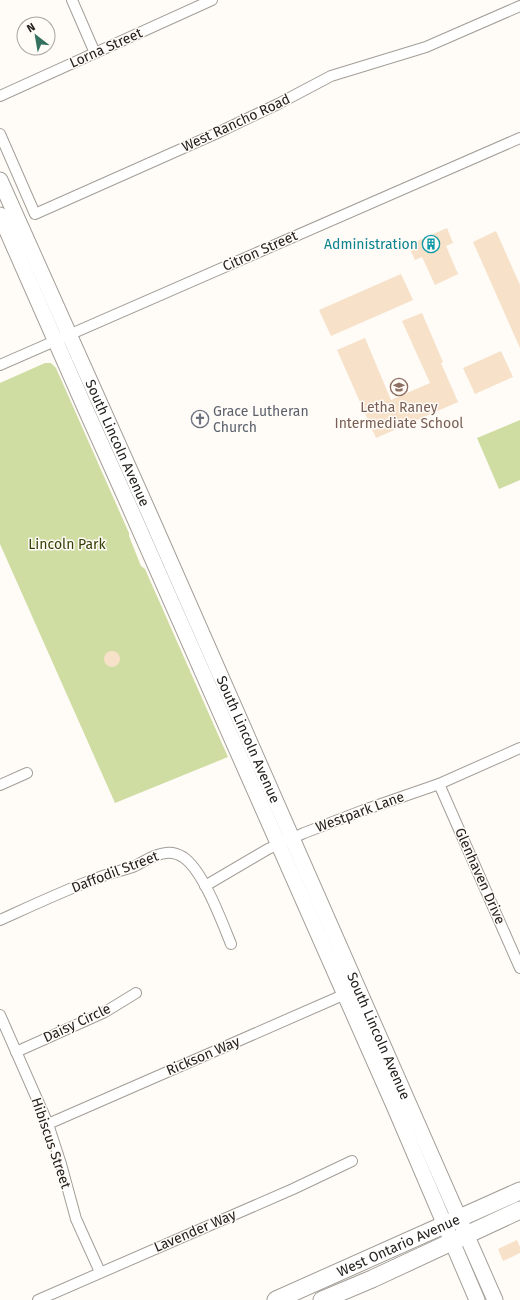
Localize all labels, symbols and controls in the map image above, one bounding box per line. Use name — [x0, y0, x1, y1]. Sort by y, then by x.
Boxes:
north arrow — [16, 16, 56, 56]
text: N — [25, 20, 38, 35]
street label: Lorna Street — [67, 24, 146, 72]
street label: West Rancho Road — [179, 90, 293, 156]
street label: Citron Street — [220, 227, 301, 275]
building icon: Administration — [421, 234, 441, 254]
place label: Administration — [324, 236, 418, 253]
street label: South Lincoln Avenue — [82, 377, 153, 509]
school or university icon: Letha Raney Intermediate School — [389, 377, 409, 397]
place label: Letha Raney Intermediate School — [335, 399, 463, 432]
place label: Grace Lutheran Church — [213, 403, 309, 436]
church icon: Grace Lutheran Church — [190, 409, 210, 429]
park label: Lincoln Park — [28, 536, 106, 553]
street label: South Lincoln Avenue — [213, 673, 284, 806]
street label: Westpark Lane — [313, 788, 407, 836]
street label: Glenhaven Drive — [451, 825, 509, 927]
street label: Daffodil Street — [69, 847, 162, 896]
street label: South Lincoln Avenue — [343, 970, 414, 1102]
street label: Daisy Circle — [41, 1000, 113, 1046]
street label: Rickson Way — [164, 1033, 242, 1079]
street label: Hibiscus Street — [27, 1095, 75, 1192]
street label: Lavender Way — [151, 1206, 239, 1256]
street label: West Ontario Avenue — [334, 1211, 462, 1280]

